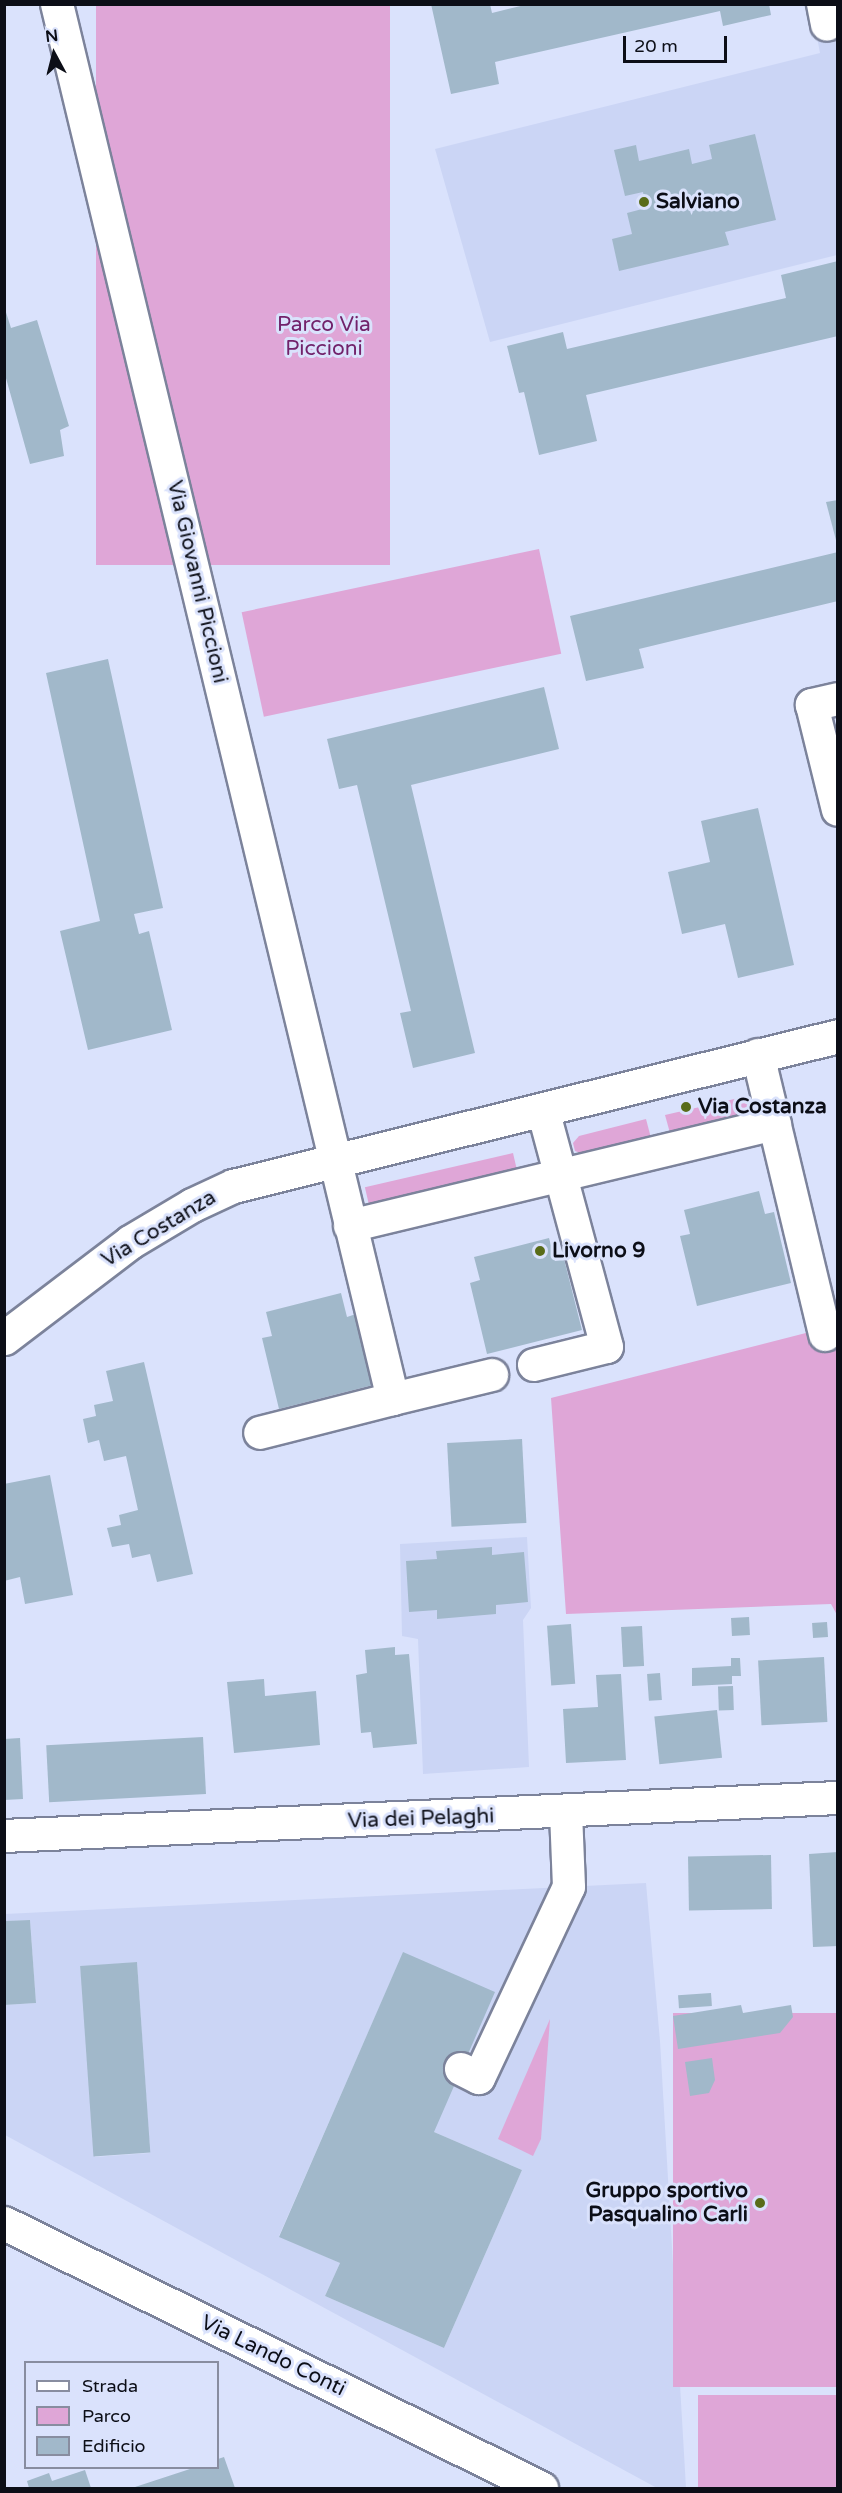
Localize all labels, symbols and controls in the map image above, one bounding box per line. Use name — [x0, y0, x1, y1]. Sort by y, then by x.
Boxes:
north arrow — [24, 24, 84, 84]
scale bar — [626, 24, 730, 62]
text: N — [44, 25, 59, 47]
text: 20 m — [634, 35, 678, 57]
place label: Salviano — [656, 189, 740, 215]
marker: Salviano — [637, 195, 651, 209]
park label: Parco Via Piccioni — [277, 312, 371, 362]
street label: Via Giovanni Piccioni — [161, 478, 233, 686]
place label: Via Costanza — [698, 1094, 827, 1120]
marker: Via Costanza — [679, 1100, 693, 1114]
street label: Via Costanza — [97, 1185, 221, 1273]
place label: Livorno 9 — [552, 1238, 645, 1264]
marker: Livorno 9 — [533, 1244, 547, 1258]
street label: Via dei Pelaghi — [347, 1804, 495, 1834]
place label: Gruppo sportivo Pasqualino Carli — [585, 2178, 748, 2228]
marker: Gruppo sportivo Pasqualino Carli — [753, 2196, 767, 2210]
street label: Via Lando Conti — [197, 2310, 349, 2402]
legend — [24, 2361, 219, 2469]
text: Strada — [82, 2375, 138, 2397]
text: Parco — [82, 2405, 131, 2427]
text: Edificio — [82, 2435, 146, 2457]

